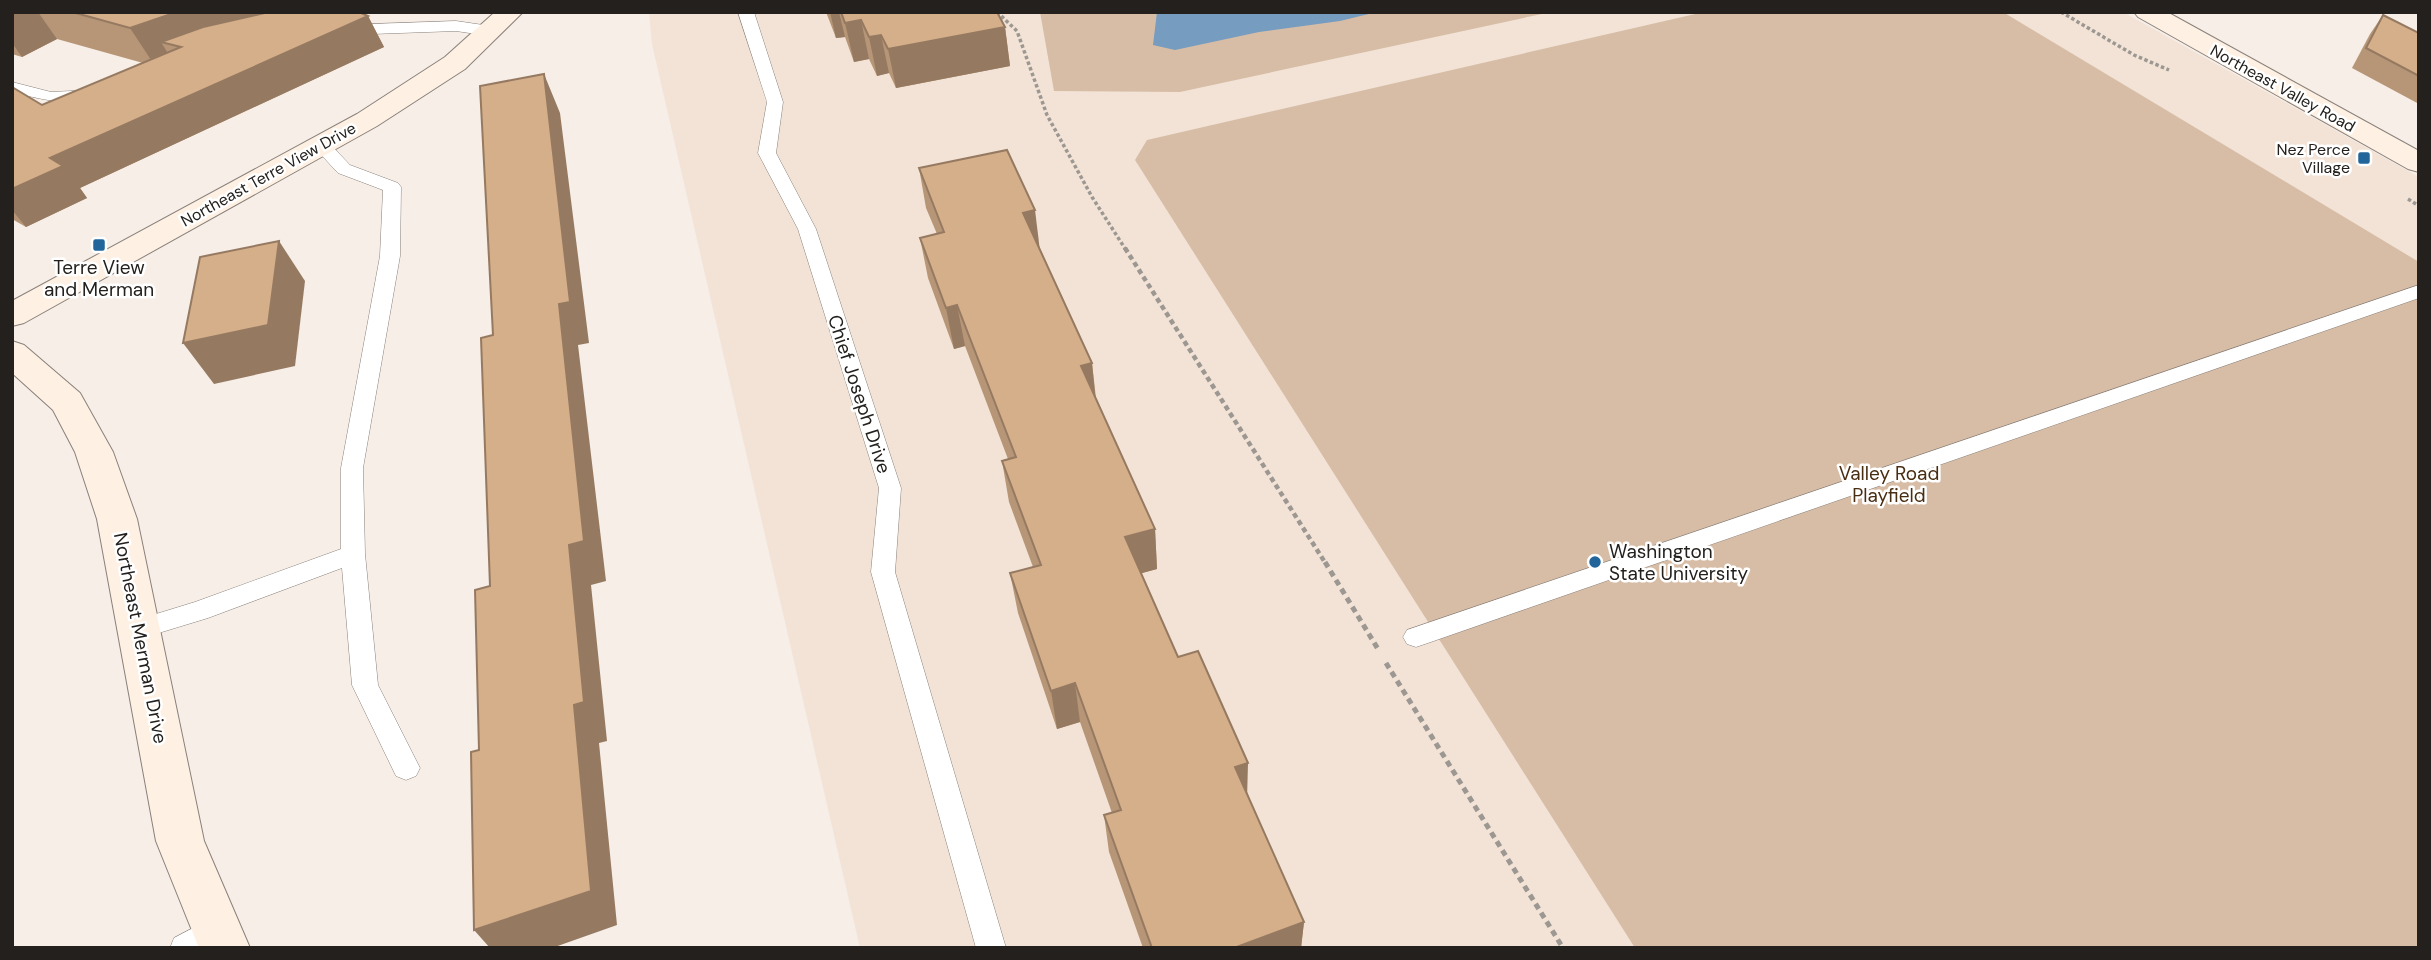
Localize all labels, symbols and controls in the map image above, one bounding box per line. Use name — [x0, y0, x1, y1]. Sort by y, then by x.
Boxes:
street label: Northeast Valley Road — [2206, 40, 2359, 137]
street label: Northeast Terre View Drive — [177, 117, 360, 231]
place label: Nez Perce Village — [2277, 139, 2350, 178]
marker: Nez Perce Village — [2356, 150, 2372, 166]
marker: Terre View and Merman — [91, 237, 107, 253]
place label: Terre View and Merman — [44, 255, 154, 302]
street label: Chief Joseph Drive — [822, 312, 897, 477]
park label: Valley Road Playfield — [1839, 461, 1939, 508]
street label: Northeast Merman Drive — [108, 530, 173, 746]
place label: Washington State University — [1609, 539, 1748, 586]
marker: Washington State University — [1587, 554, 1603, 570]

